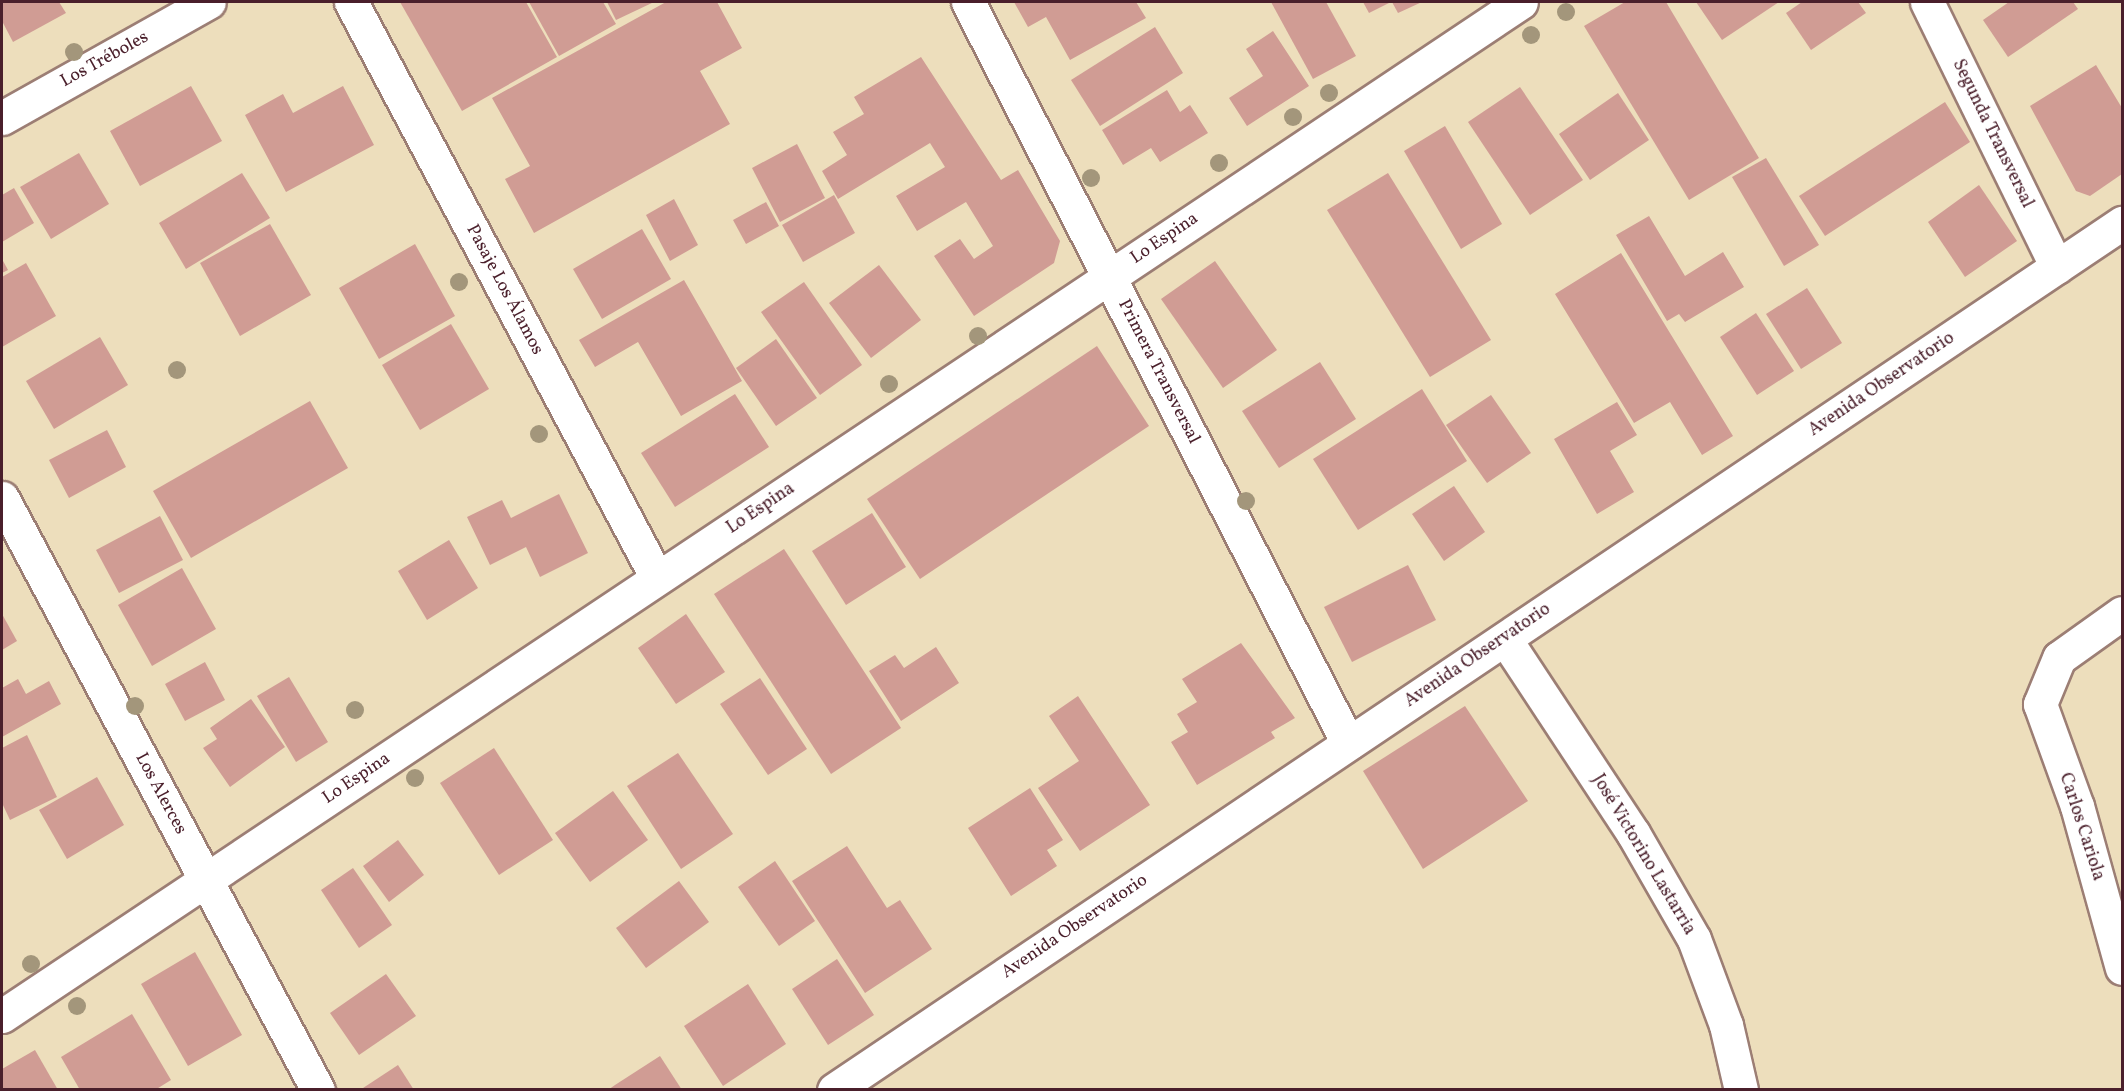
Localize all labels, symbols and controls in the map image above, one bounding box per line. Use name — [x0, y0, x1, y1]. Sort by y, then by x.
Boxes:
street label: Los Tréboles — [57, 27, 153, 93]
street label: Segunda Transversal — [1947, 56, 2037, 212]
street label: Lo Espina — [1127, 208, 1203, 270]
street label: Pasaje Los Álamos — [461, 221, 547, 359]
street label: Primera Transversal — [1112, 296, 1204, 448]
street label: Avenida Observatorio — [1805, 328, 1959, 442]
street label: Lo Espina — [723, 478, 799, 540]
street label: Avenida Observatorio — [1401, 599, 1555, 713]
street label: Lo Espina — [319, 748, 395, 810]
street label: Los Alerces — [129, 749, 191, 839]
street label: José Victorino Lastarria — [1586, 770, 1700, 940]
street label: Carlos Cariola — [2053, 770, 2109, 884]
street label: Avenida Observatorio — [998, 870, 1152, 984]

